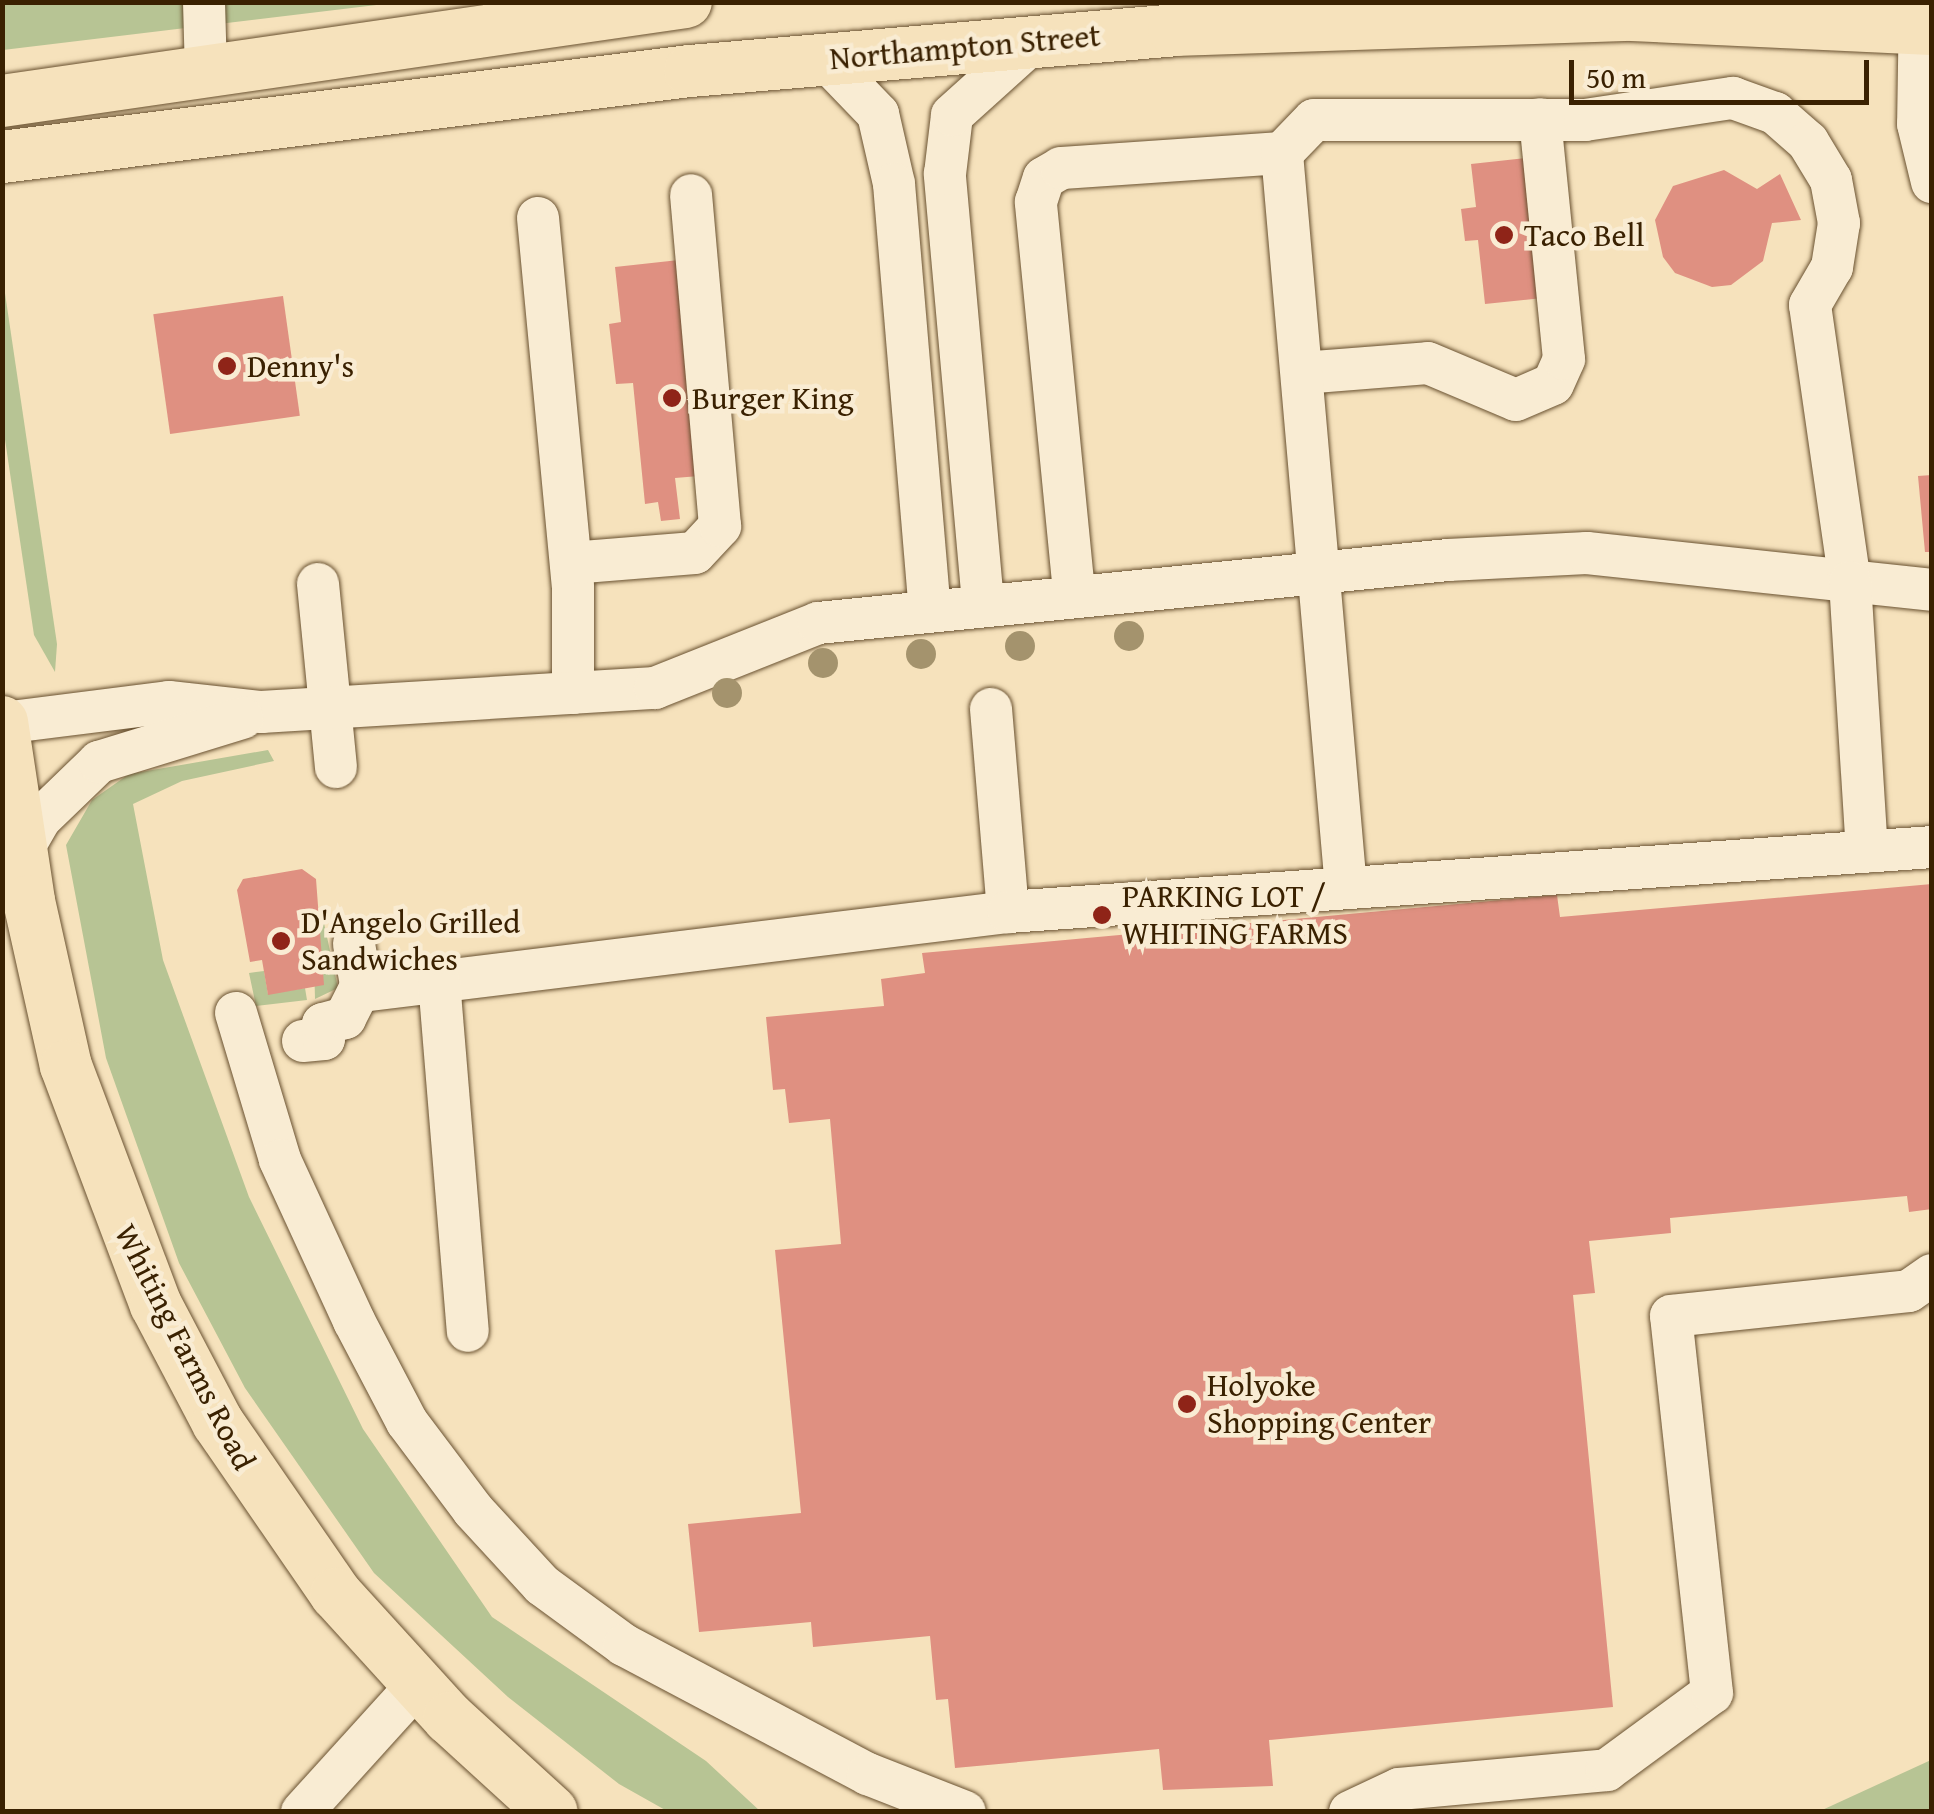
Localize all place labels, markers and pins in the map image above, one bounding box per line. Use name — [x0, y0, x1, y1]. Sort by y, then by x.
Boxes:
place label: Taco Bell — [1524, 216, 1645, 254]
marker: Taco Bell — [1493, 224, 1515, 246]
place label: Denny's — [247, 347, 354, 385]
marker: Denny's — [216, 355, 238, 377]
place label: Burger King — [692, 379, 854, 417]
marker: Burger King — [661, 387, 683, 409]
place label: PARKING LOT / WHITING FARMS — [1122, 878, 1348, 953]
place label: D'Angelo Grilled Sandwiches — [301, 904, 520, 979]
marker: PARKING LOT / WHITING FARMS — [1091, 904, 1113, 926]
marker: D'Angelo Grilled Sandwiches — [270, 930, 292, 952]
place label: Holyoke Shopping Center — [1207, 1367, 1431, 1442]
marker: Holyoke Shopping Center — [1176, 1393, 1198, 1415]

